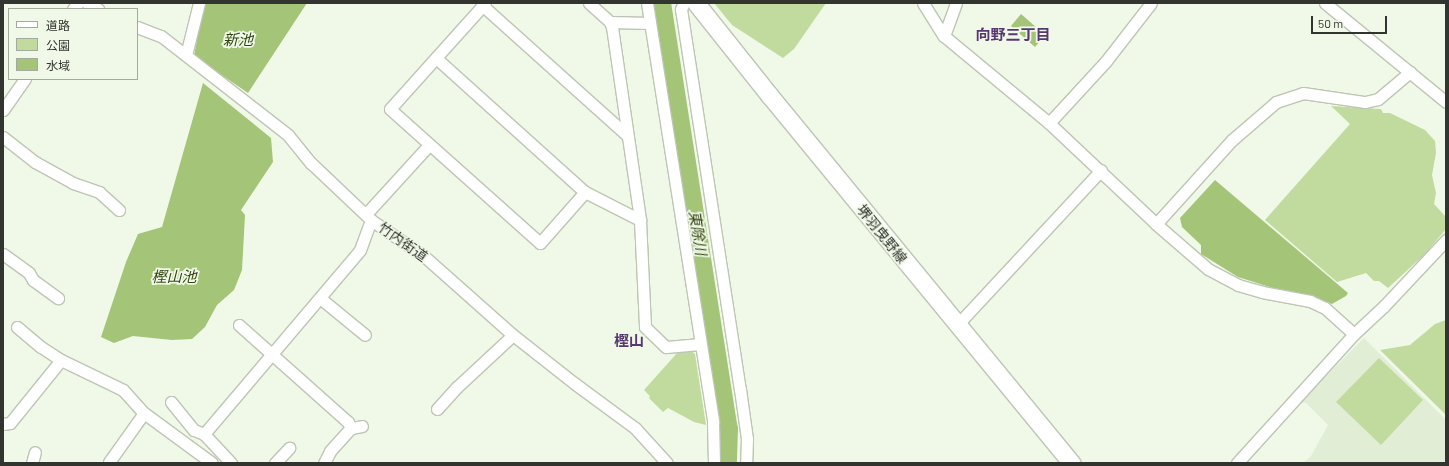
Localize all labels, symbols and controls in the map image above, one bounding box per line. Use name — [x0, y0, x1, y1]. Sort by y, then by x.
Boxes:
legend — [8, 8, 138, 80]
scale bar — [1313, 8, 1389, 34]
text: 50 m — [1318, 16, 1343, 30]
text: 道路 — [46, 18, 70, 32]
district label: 向野三丁目 — [976, 26, 1050, 44]
water label: 新池 — [223, 31, 253, 49]
text: 公園 — [46, 38, 70, 52]
text: 水域 — [46, 58, 70, 72]
street label: 堺羽曳野線 — [853, 202, 911, 266]
water label: 東除川 — [686, 209, 710, 257]
street label: 竹内街道 — [375, 219, 431, 265]
water label: 樫山池 — [152, 268, 196, 286]
district label: 樫山 — [614, 332, 644, 350]

